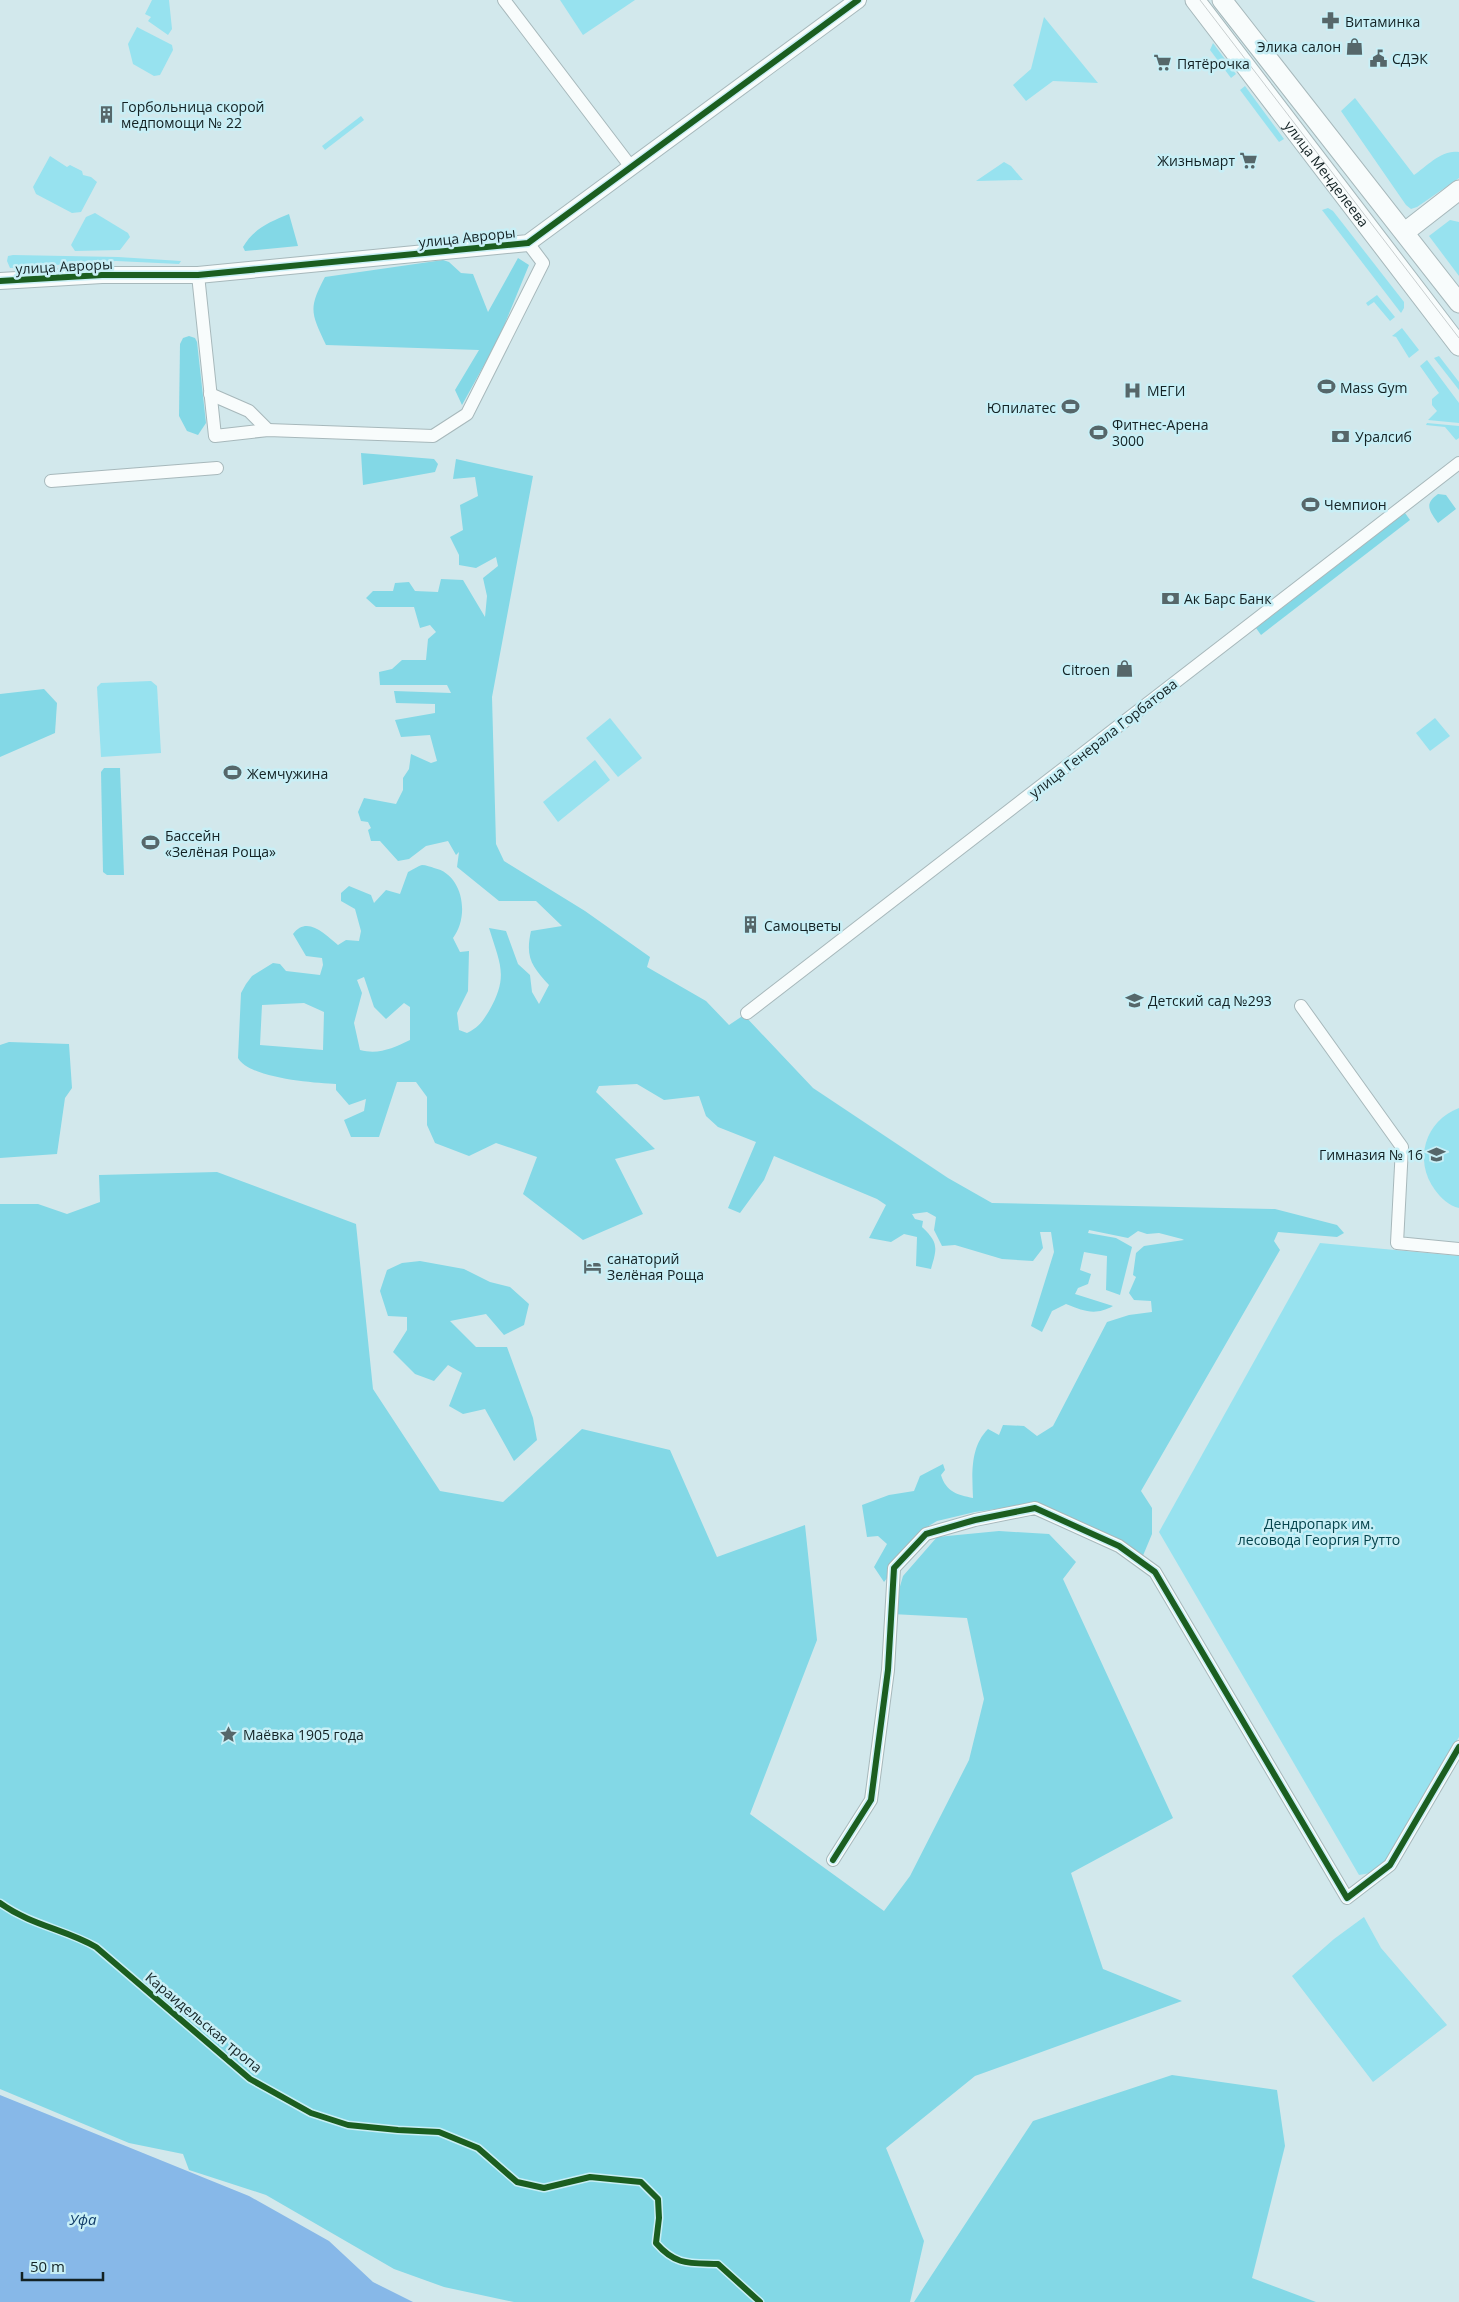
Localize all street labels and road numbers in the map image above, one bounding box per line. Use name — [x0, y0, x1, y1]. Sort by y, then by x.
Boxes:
street label: улица Менделеева — [1281, 116, 1374, 230]
street label: улица Авроры — [418, 222, 516, 252]
street label: улица Авроры — [15, 254, 113, 278]
street label: улица Генерала Горбатова — [1025, 674, 1181, 802]
street label: Караидельская тропа — [142, 1968, 266, 2076]

